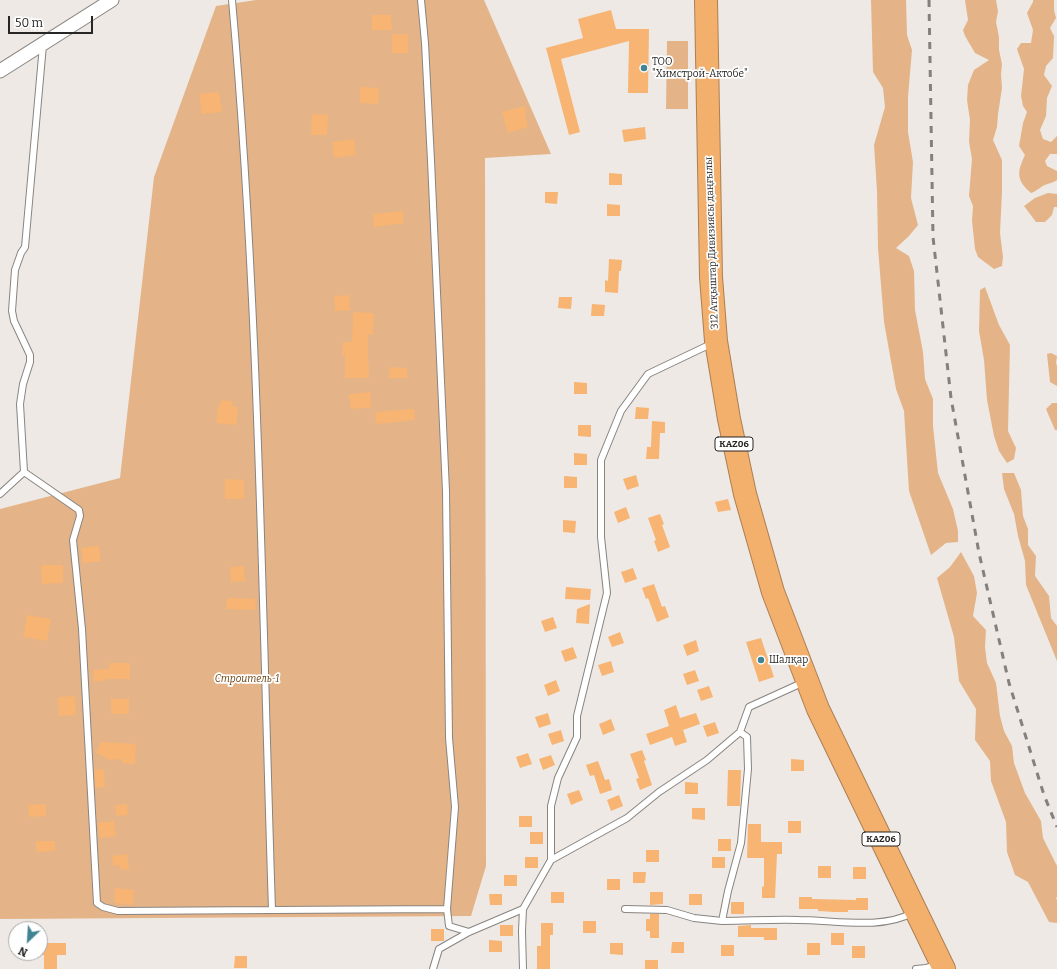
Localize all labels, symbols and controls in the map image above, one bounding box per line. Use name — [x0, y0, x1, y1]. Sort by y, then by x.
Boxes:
scale bar — [10, 8, 95, 34]
text: 50 m — [15, 16, 43, 30]
place label: ТОО "Химстрой-Актобе" — [652, 56, 748, 80]
marker: ТОО "Химстрой-Актобе" — [639, 63, 649, 73]
street label: 312 Атқыштар Дивизиясы даңғылы — [703, 157, 721, 329]
road number: KАZ06 — [715, 437, 753, 451]
place label: Шалқар — [769, 654, 808, 666]
marker: Шалқар — [756, 655, 766, 665]
park label: Строитель-1 — [215, 673, 279, 685]
road number: KАZ06 — [862, 832, 900, 846]
north arrow — [8, 921, 48, 961]
text: N — [17, 944, 30, 959]

